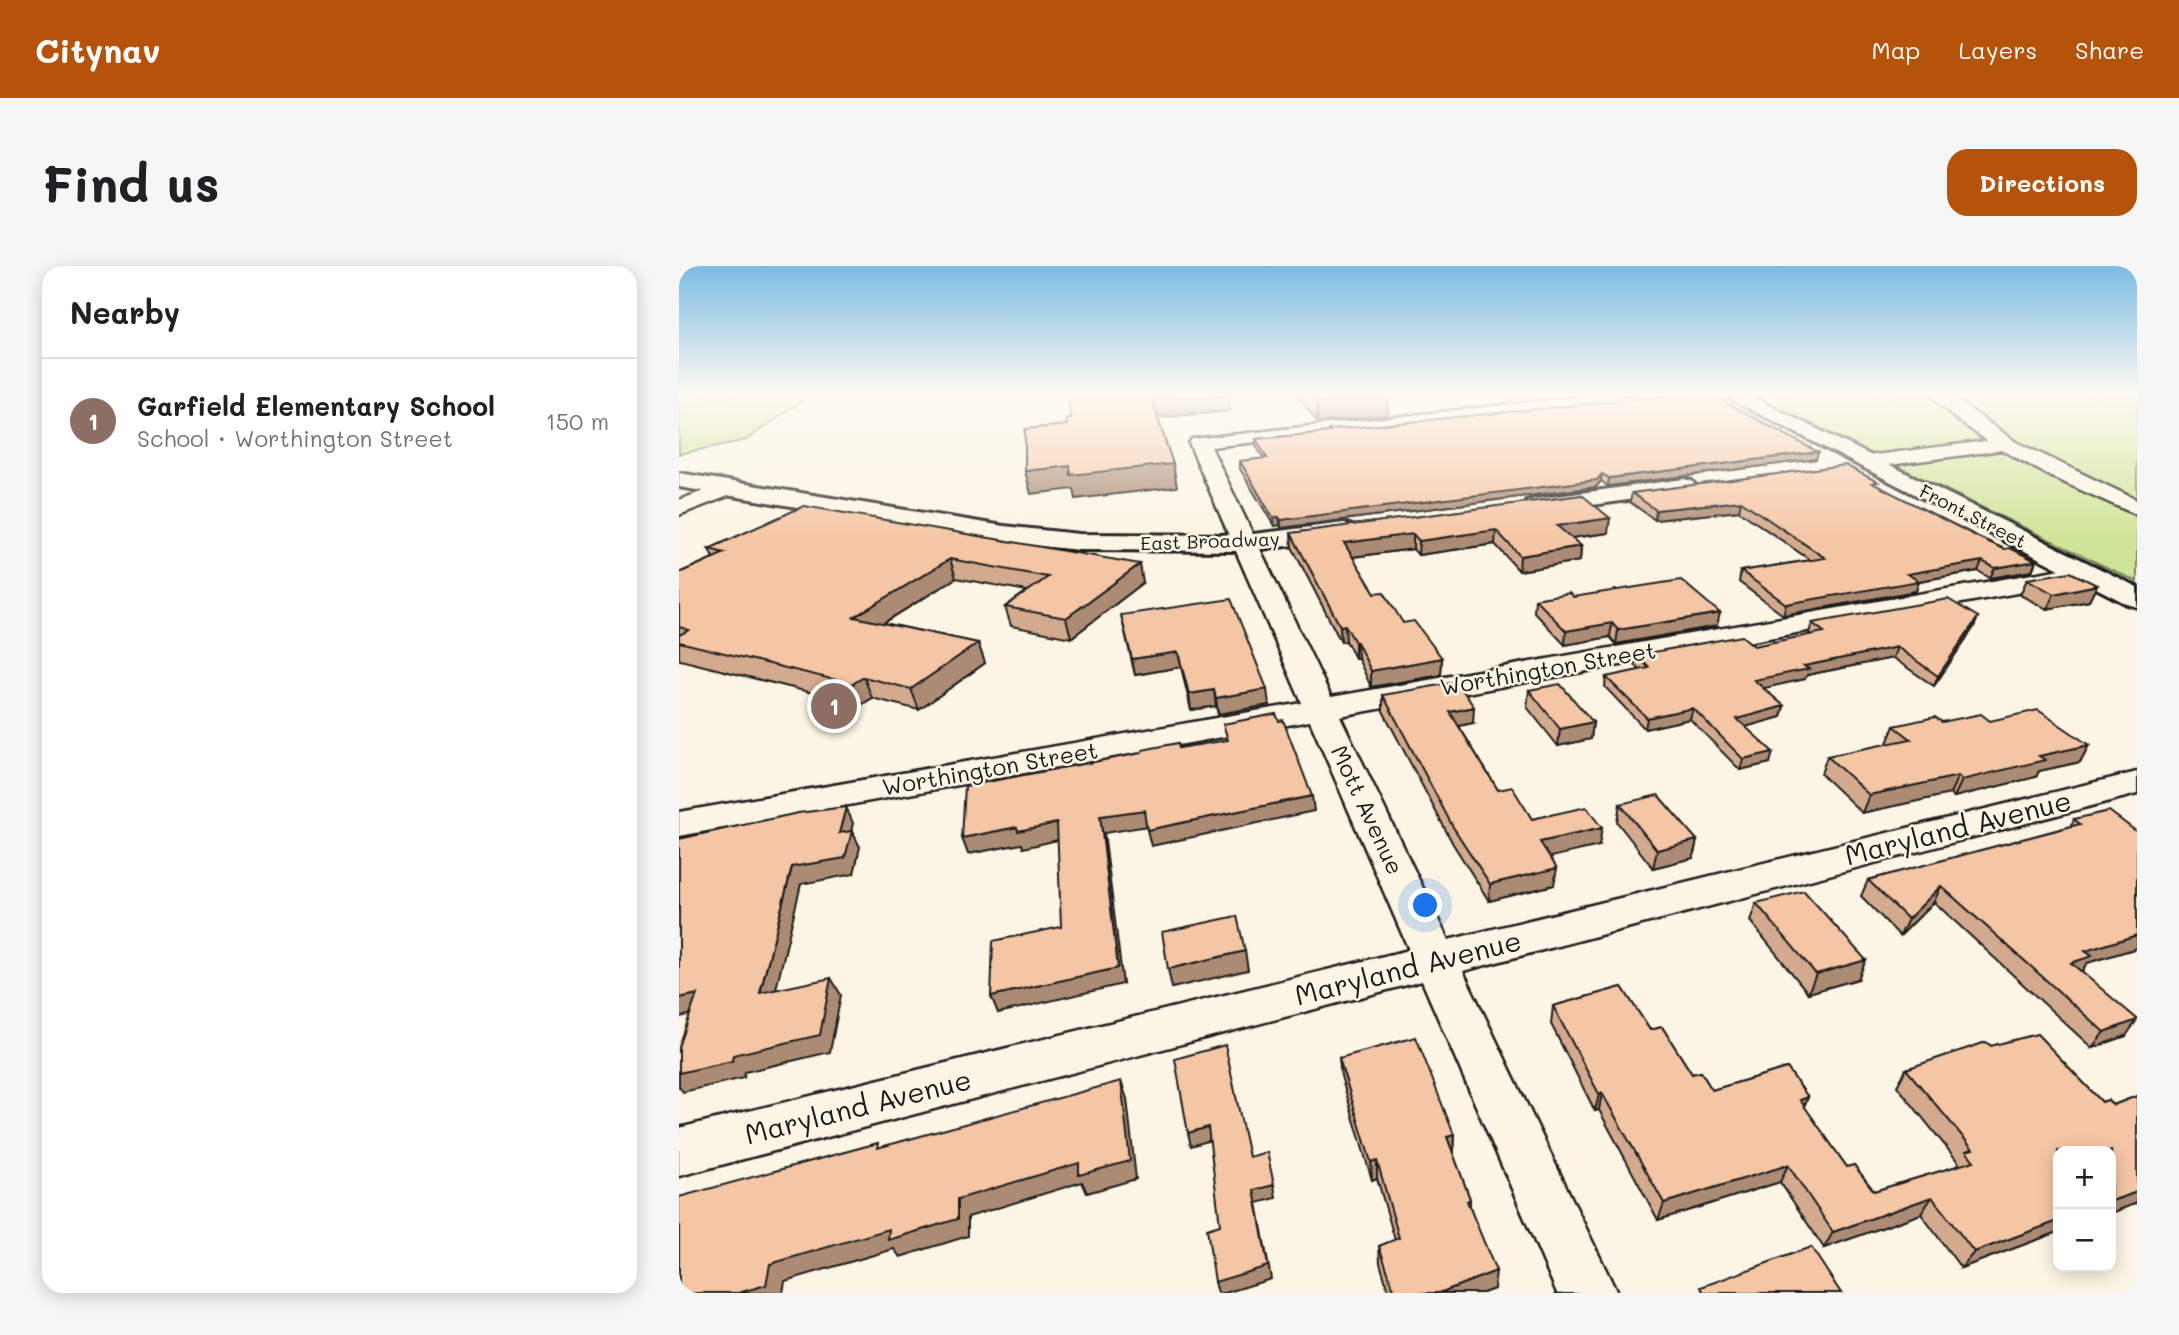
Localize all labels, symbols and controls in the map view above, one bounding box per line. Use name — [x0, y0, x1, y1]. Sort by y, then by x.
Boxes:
text: Citynav — [35, 28, 160, 71]
text: Map — [1872, 34, 1920, 65]
text: Layers — [1958, 34, 2037, 65]
text: Share — [2075, 34, 2144, 65]
button: Directions — [1947, 149, 2137, 216]
text: Find us — [42, 151, 220, 214]
text: Nearby — [70, 292, 180, 332]
text: Garfield Elementary School — [137, 389, 495, 423]
text: 1 — [88, 406, 98, 436]
text: 150 m — [545, 406, 609, 436]
text: School · Worthington Street — [137, 423, 453, 453]
street label: Front Street — [1915, 478, 2031, 553]
street label: East Broadway — [1140, 526, 1280, 555]
street label: Worthington Street — [1438, 634, 1658, 702]
pin: 1 — [811, 680, 857, 732]
street label: Worthington Street — [880, 734, 1100, 802]
street label: Mott Avenue — [1325, 740, 1411, 879]
street label: Maryland Avenue — [1841, 781, 2075, 873]
your location — [1408, 888, 1442, 922]
street label: Maryland Avenue — [1291, 921, 1525, 1013]
street label: Maryland Avenue — [741, 1060, 975, 1152]
map controls — [2053, 1146, 2116, 1272]
button: + — [2053, 1146, 2116, 1209]
button: − — [2053, 1209, 2116, 1272]

